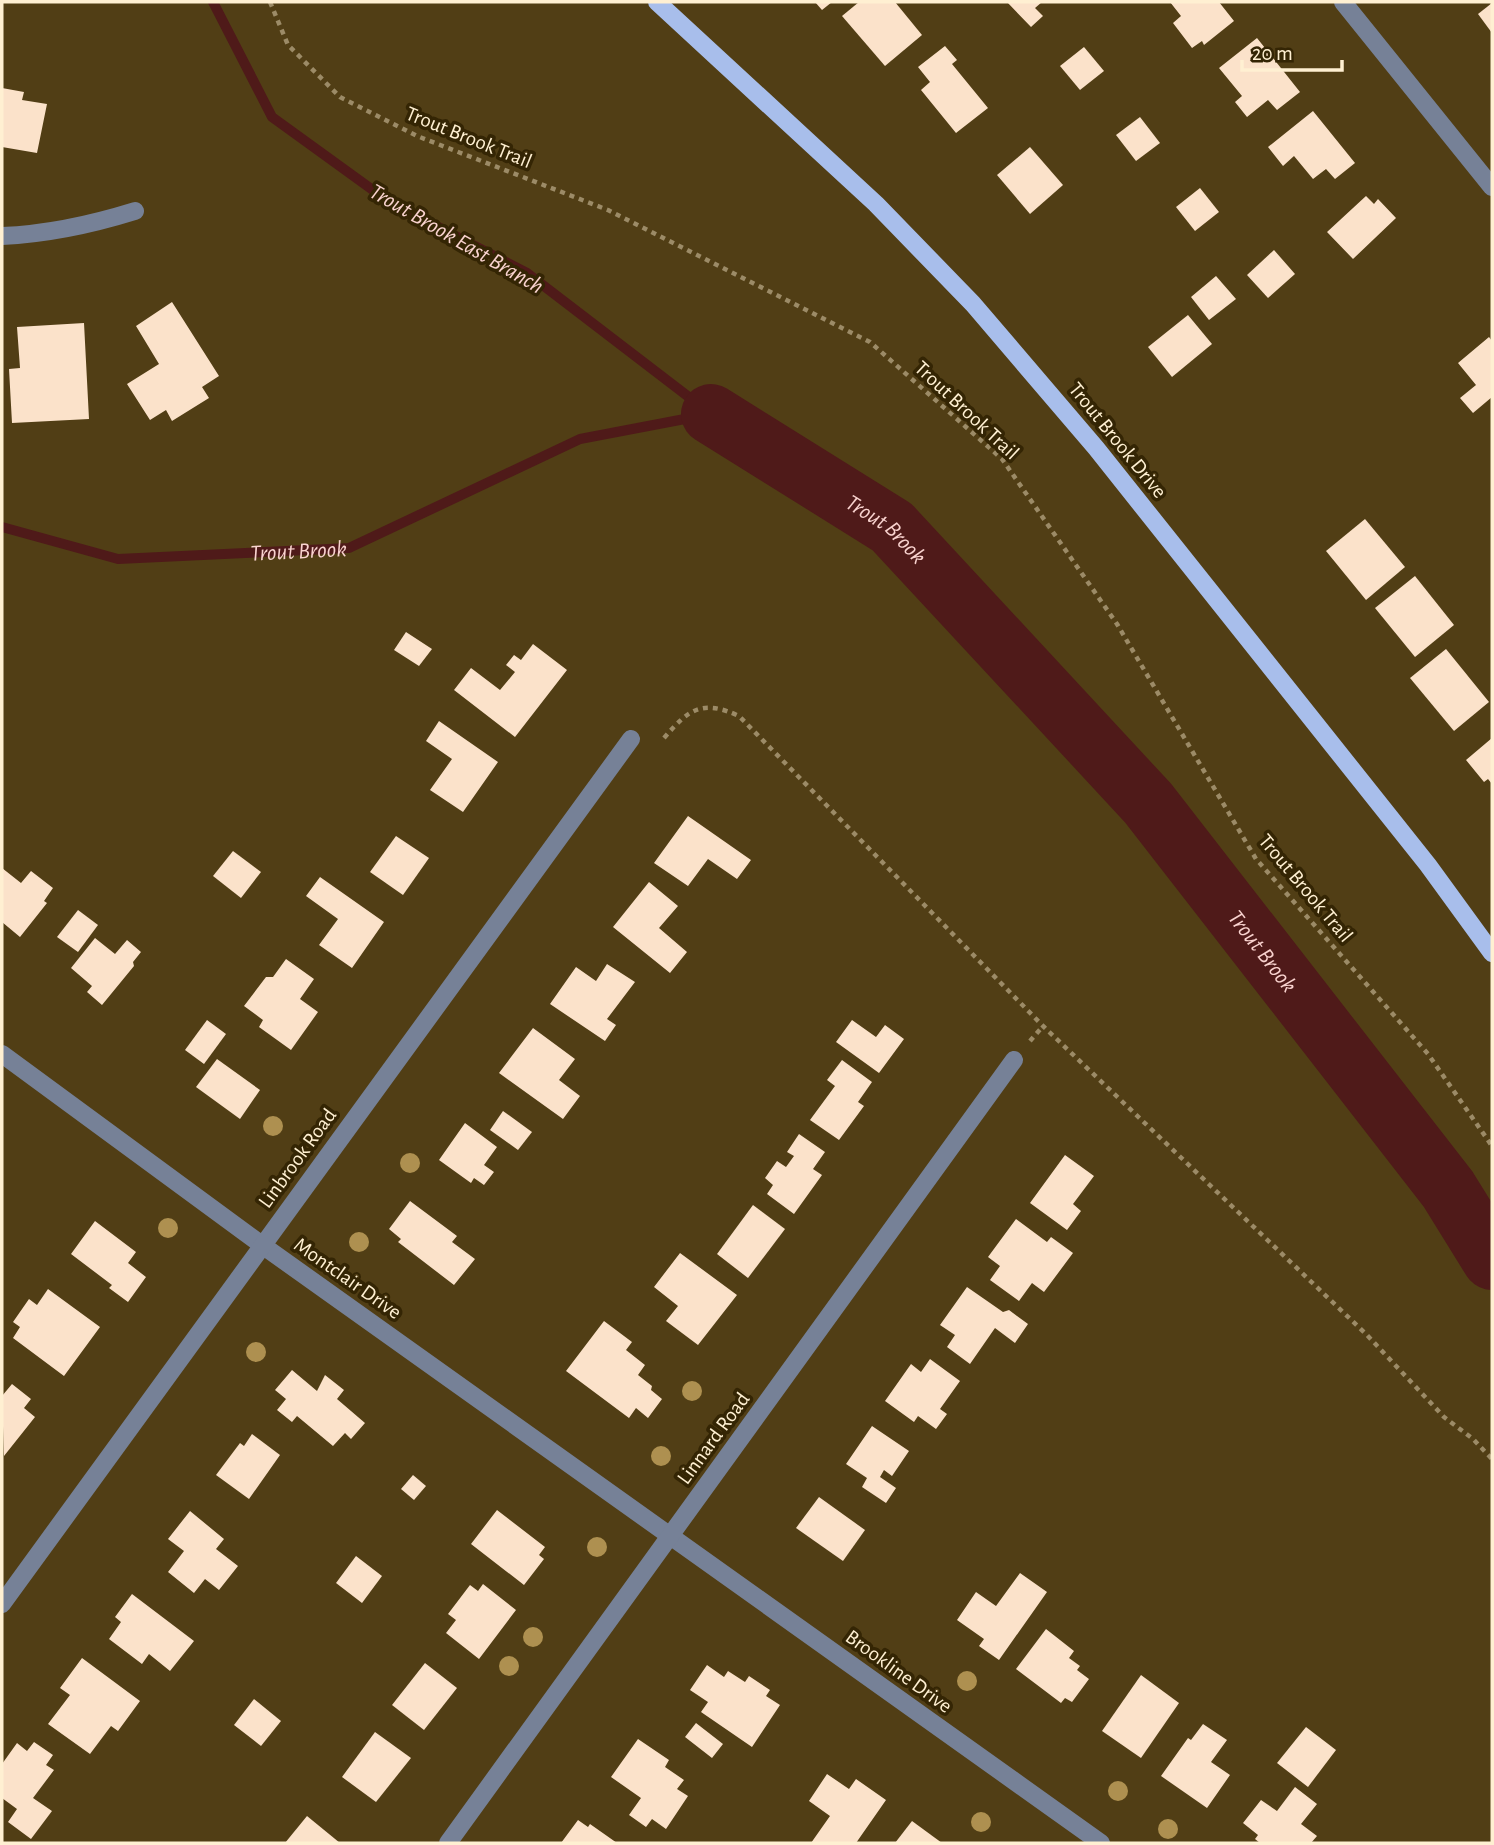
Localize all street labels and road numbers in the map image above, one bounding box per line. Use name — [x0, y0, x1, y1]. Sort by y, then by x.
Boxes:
street label: Trout Brook Trail — [403, 103, 535, 172]
street label: Trout Brook Trail — [911, 357, 1023, 464]
street label: Trout Brook Drive — [1065, 378, 1170, 502]
street label: Trout Brook Trail — [1255, 830, 1357, 946]
street label: Linbrook Road — [254, 1105, 340, 1212]
street label: Montclair Drive — [290, 1234, 405, 1323]
street label: Linnard Road — [673, 1388, 754, 1488]
street label: Brookline Drive — [842, 1626, 956, 1717]

